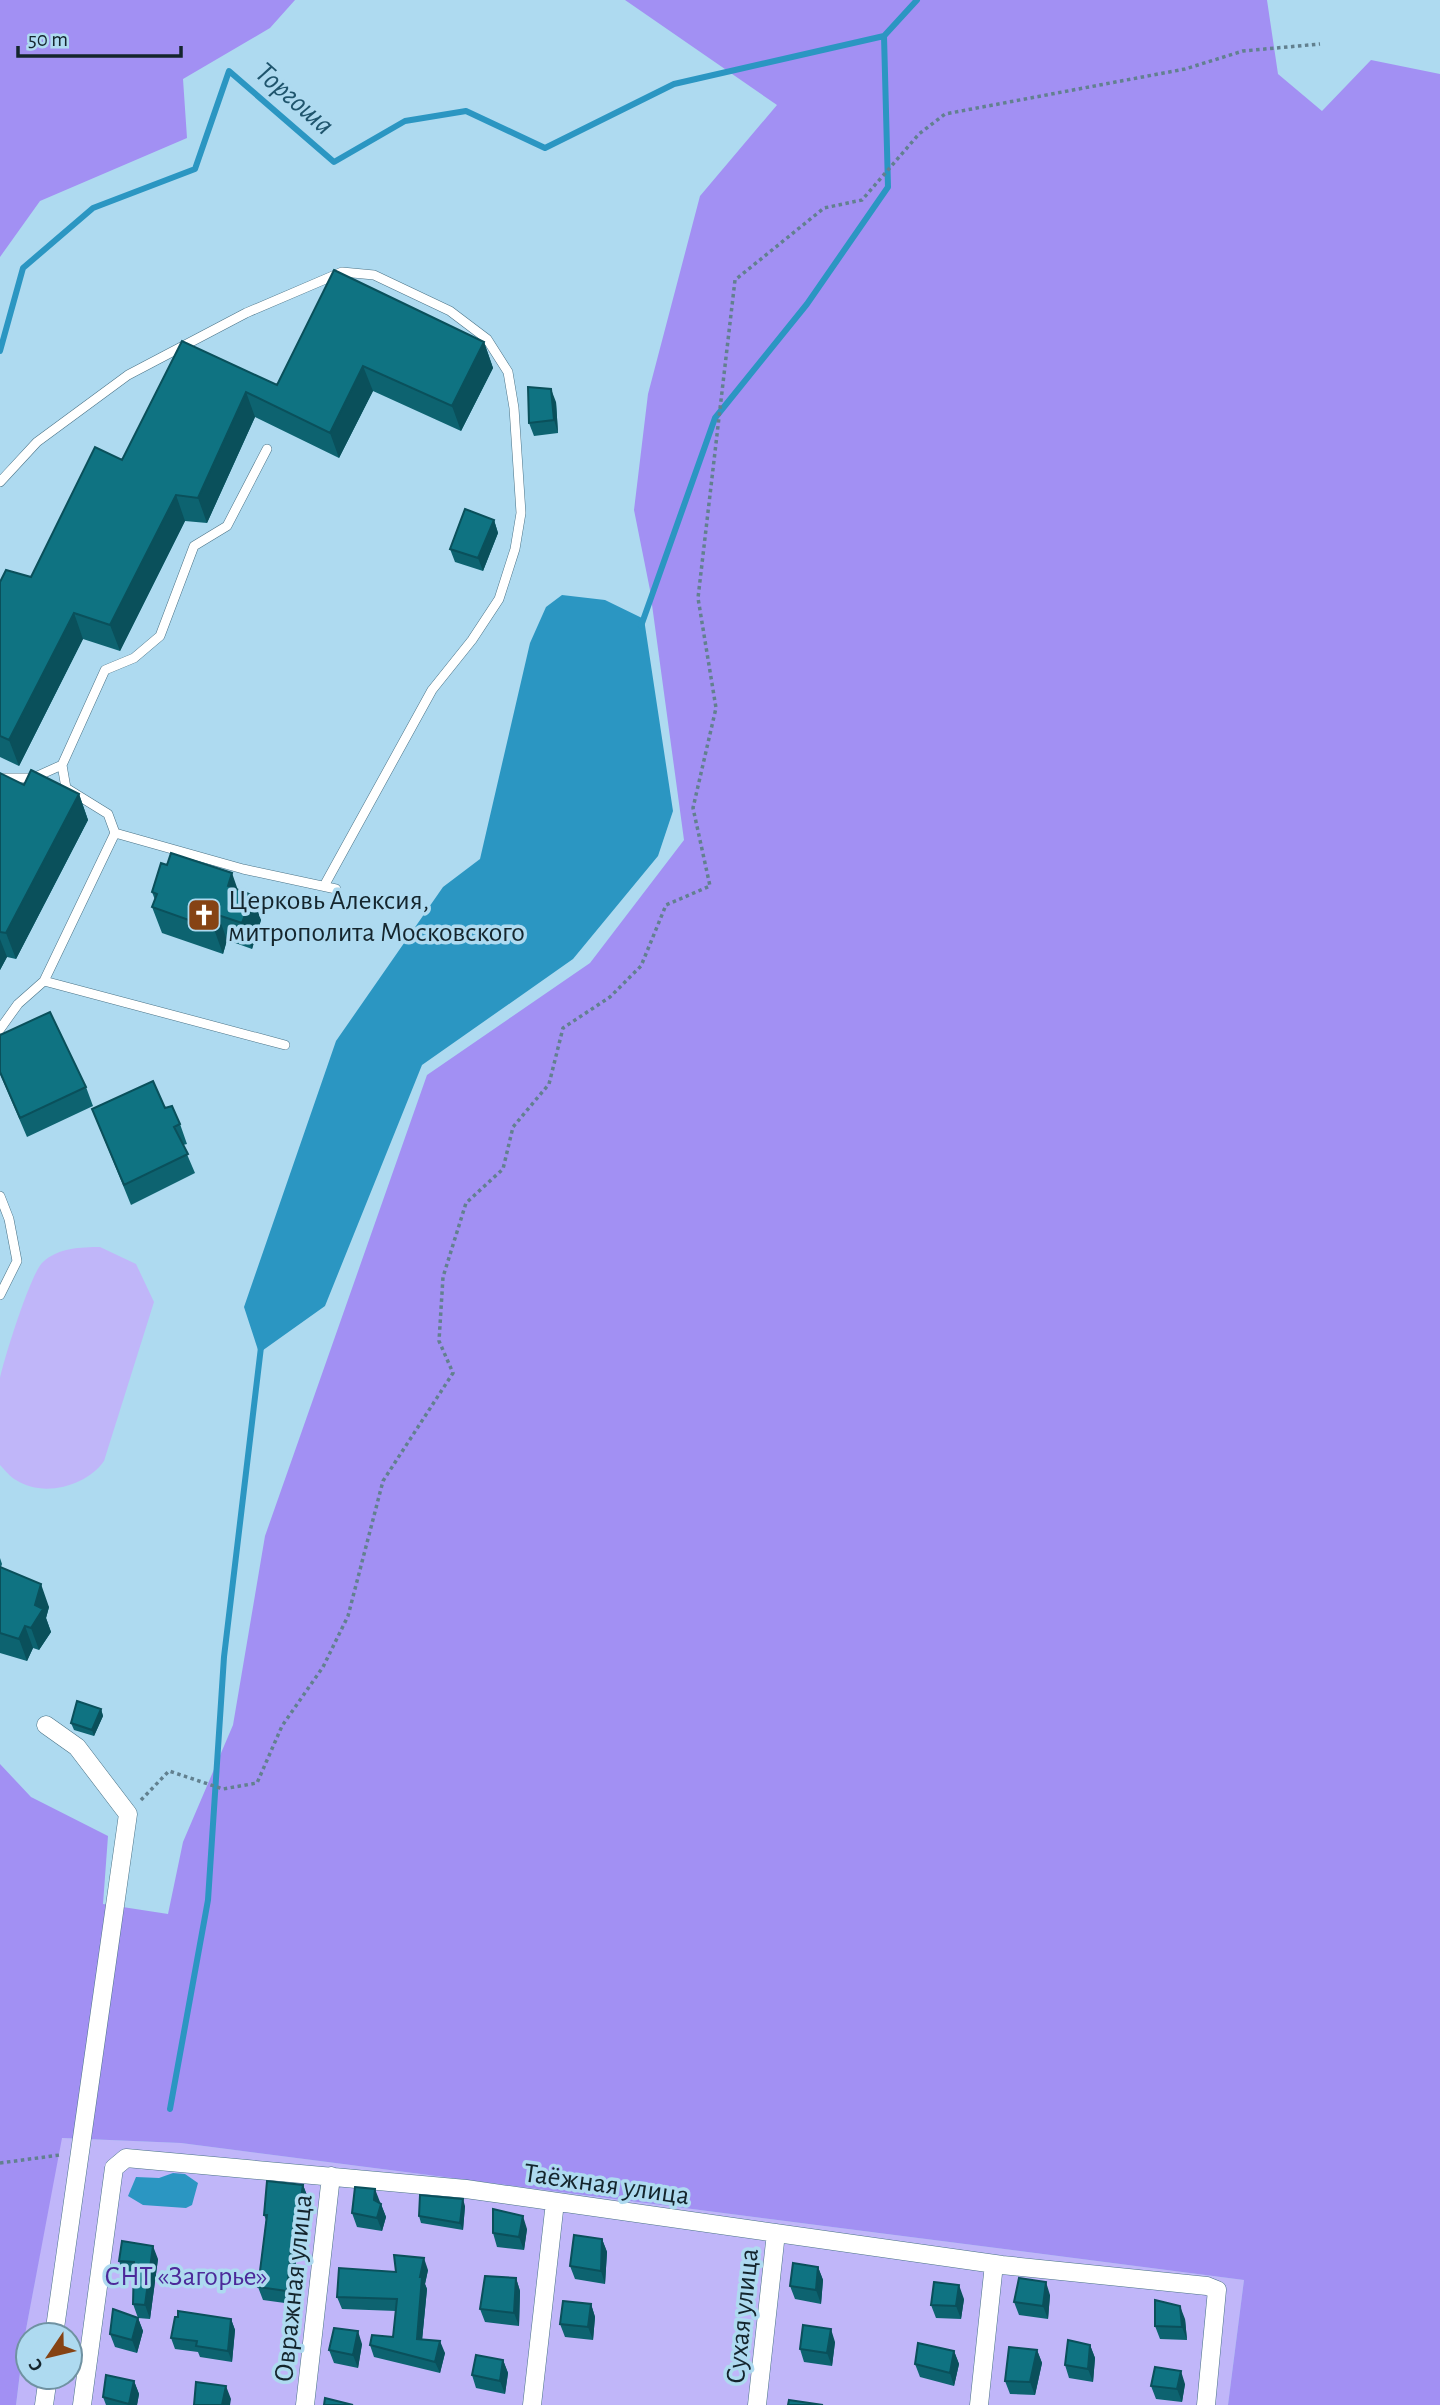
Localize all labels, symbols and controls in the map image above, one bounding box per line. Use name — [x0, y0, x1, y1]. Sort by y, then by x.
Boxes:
scale bar — [18, 14, 180, 58]
text: 50 m — [28, 29, 68, 50]
water label: Торгоша — [249, 57, 339, 141]
place label: Церковь Алексия, митрополита Московского — [228, 887, 525, 947]
church icon: Церковь Алексия, митрополита Московского — [185, 896, 223, 934]
street label: Таёжная улица — [522, 2160, 691, 2210]
street label: Овражная улица — [270, 2193, 318, 2384]
street label: Сухая улица — [722, 2247, 764, 2385]
park label: СНТ «Загорье» — [104, 2263, 268, 2291]
north arrow — [14, 2321, 84, 2391]
text: С — [26, 2355, 47, 2375]

